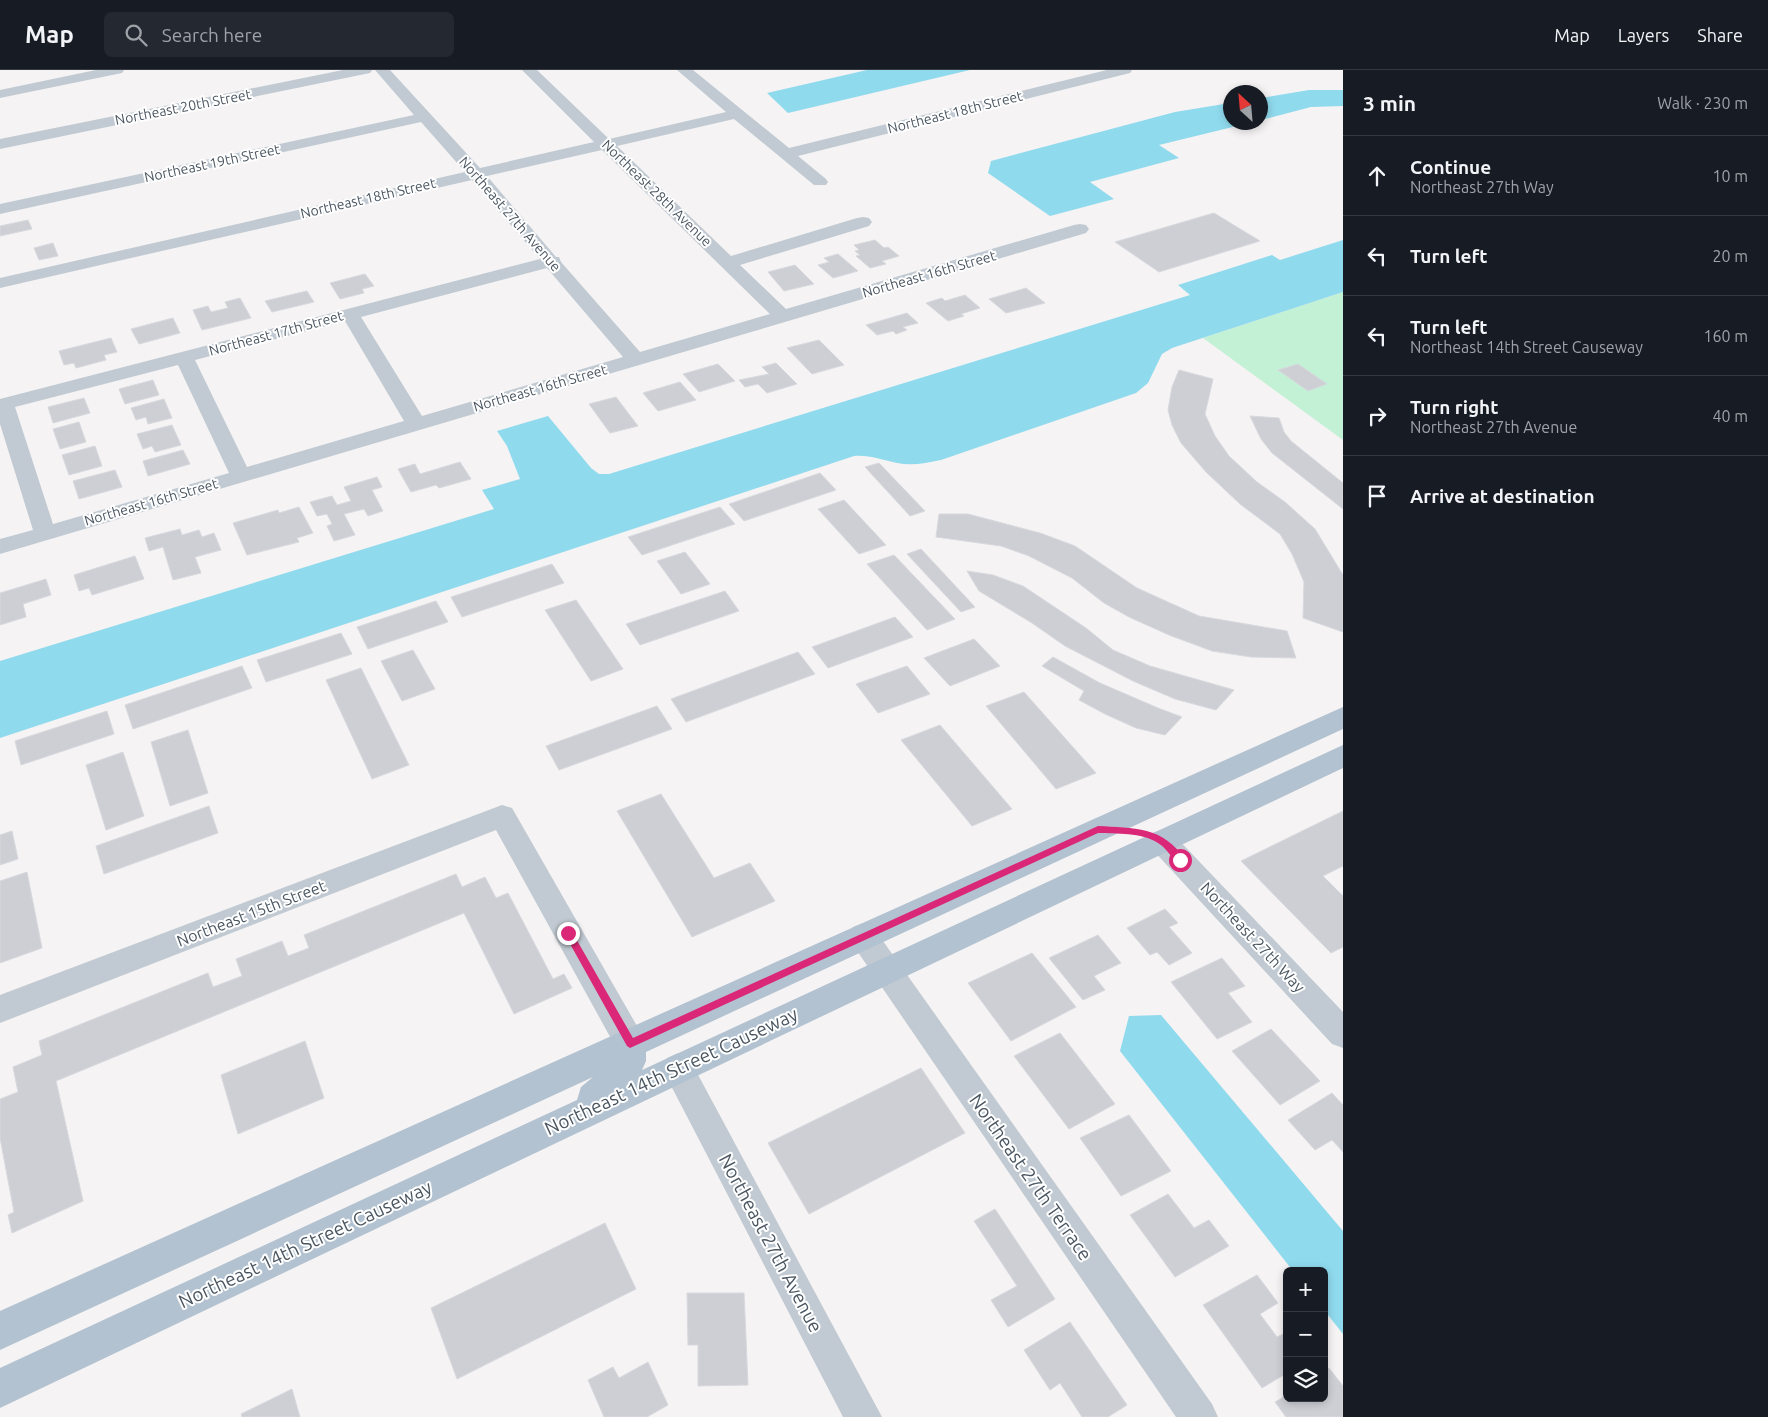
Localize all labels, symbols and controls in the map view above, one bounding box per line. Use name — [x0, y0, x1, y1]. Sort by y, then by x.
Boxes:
search box — [104, 12, 454, 57]
text: Map — [25, 21, 74, 48]
icon: search — [122, 21, 150, 49]
text: Search here — [162, 24, 262, 46]
text: Map — [1554, 25, 1590, 45]
text: Layers — [1618, 25, 1669, 45]
text: Share — [1697, 25, 1743, 45]
north arrow — [1223, 85, 1268, 130]
street label: Northeast 20th Street — [114, 86, 253, 128]
street label: Northeast 18th Street — [886, 87, 1025, 136]
text: 3 min — [1363, 91, 1416, 115]
text: Walk · 230 m — [1657, 94, 1748, 112]
street label: Northeast 28th Avenue — [599, 136, 715, 250]
street label: Northeast 19th Street — [143, 141, 282, 185]
street label: Northeast 27th Avenue — [456, 154, 564, 274]
text: Continue — [1410, 156, 1491, 178]
icon: ahead — [1363, 162, 1391, 190]
text: 10 m — [1712, 167, 1748, 185]
street label: Northeast 18th Street — [299, 175, 438, 221]
text: Northeast 27th Way — [1410, 178, 1554, 196]
icon: left — [1363, 242, 1391, 270]
text: Turn left — [1410, 245, 1488, 267]
street label: Northeast 16th Street — [860, 247, 998, 301]
text: 20 m — [1712, 247, 1748, 265]
street label: Northeast 17th Street — [207, 307, 345, 359]
text: Turn left — [1410, 316, 1488, 338]
icon: left — [1363, 322, 1391, 350]
text: 160 m — [1703, 327, 1748, 345]
text: Northeast 14th Street Causeway — [1410, 338, 1643, 356]
street label: Northeast 16th Street — [471, 361, 609, 415]
text: Turn right — [1410, 396, 1498, 418]
icon: right — [1363, 402, 1391, 430]
text: 40 m — [1712, 407, 1748, 425]
text: Northeast 27th Avenue — [1410, 418, 1577, 436]
street label: Northeast 16th Street — [82, 475, 220, 529]
icon: arrive — [1363, 482, 1391, 510]
text: Arrive at destination — [1410, 485, 1595, 507]
route start — [1169, 849, 1192, 872]
street label: Northeast 15th Street — [174, 876, 329, 950]
street label: Northeast 27th Way — [1197, 878, 1309, 996]
route end — [557, 922, 580, 945]
street label: Northeast 14th Street Causeway — [541, 1003, 801, 1139]
street label: Northeast 27th Terrace — [965, 1090, 1097, 1264]
street label: Northeast 27th Avenue — [715, 1150, 827, 1336]
street label: Northeast 14th Street Causeway — [175, 1176, 435, 1312]
map controls — [1283, 1267, 1328, 1402]
button: + — [1283, 1267, 1328, 1312]
button: − — [1283, 1312, 1328, 1357]
button: layers — [1283, 1357, 1328, 1402]

